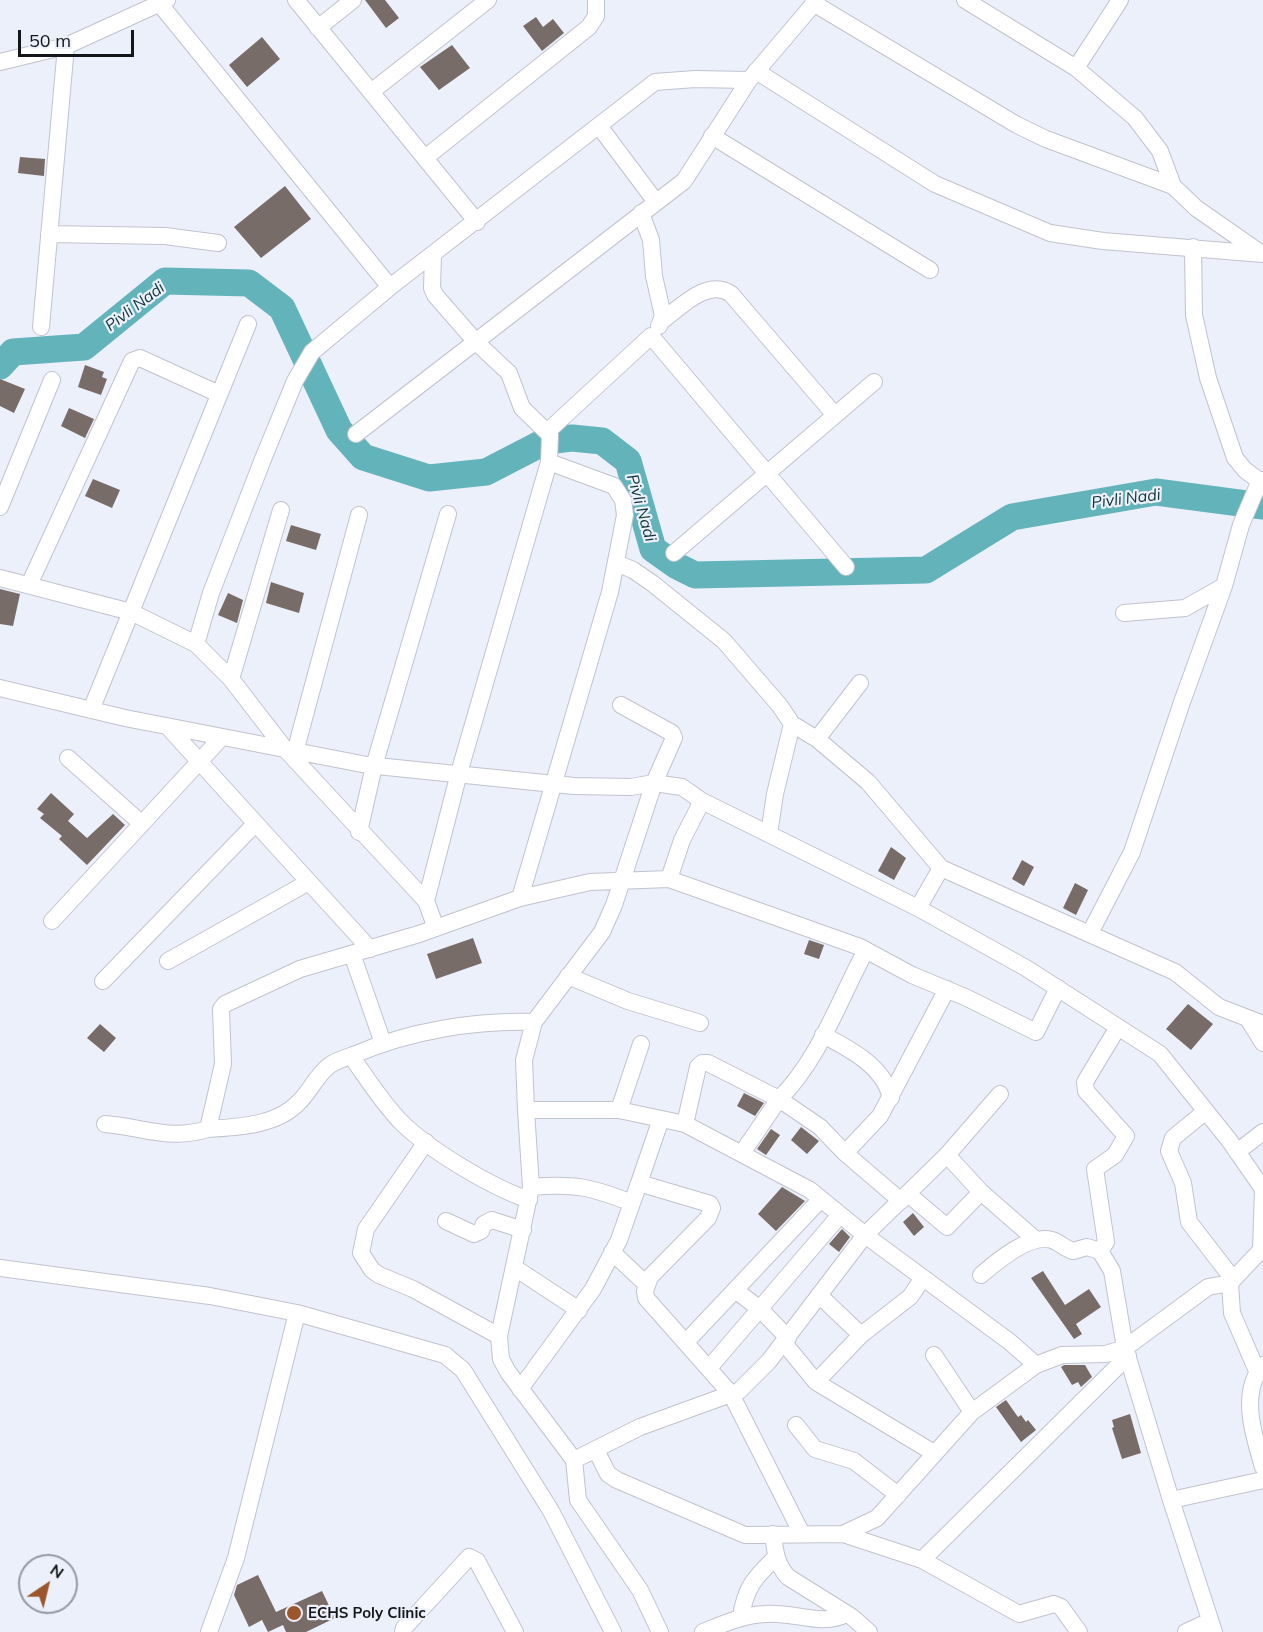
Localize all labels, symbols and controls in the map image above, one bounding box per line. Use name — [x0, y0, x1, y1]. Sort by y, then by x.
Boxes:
scale bar — [21, 18, 136, 56]
text: 50 m — [29, 29, 71, 52]
water label: Pivli Nadi — [101, 278, 169, 336]
water label: Pivli Nadi — [622, 472, 660, 544]
water label: Pivli Nadi — [1090, 485, 1162, 513]
north arrow — [18, 1554, 78, 1614]
text: N — [46, 1559, 68, 1583]
marker: ECHS Poly Clinic — [285, 1604, 303, 1622]
place label: ECHS Poly Clinic — [308, 1604, 426, 1622]

